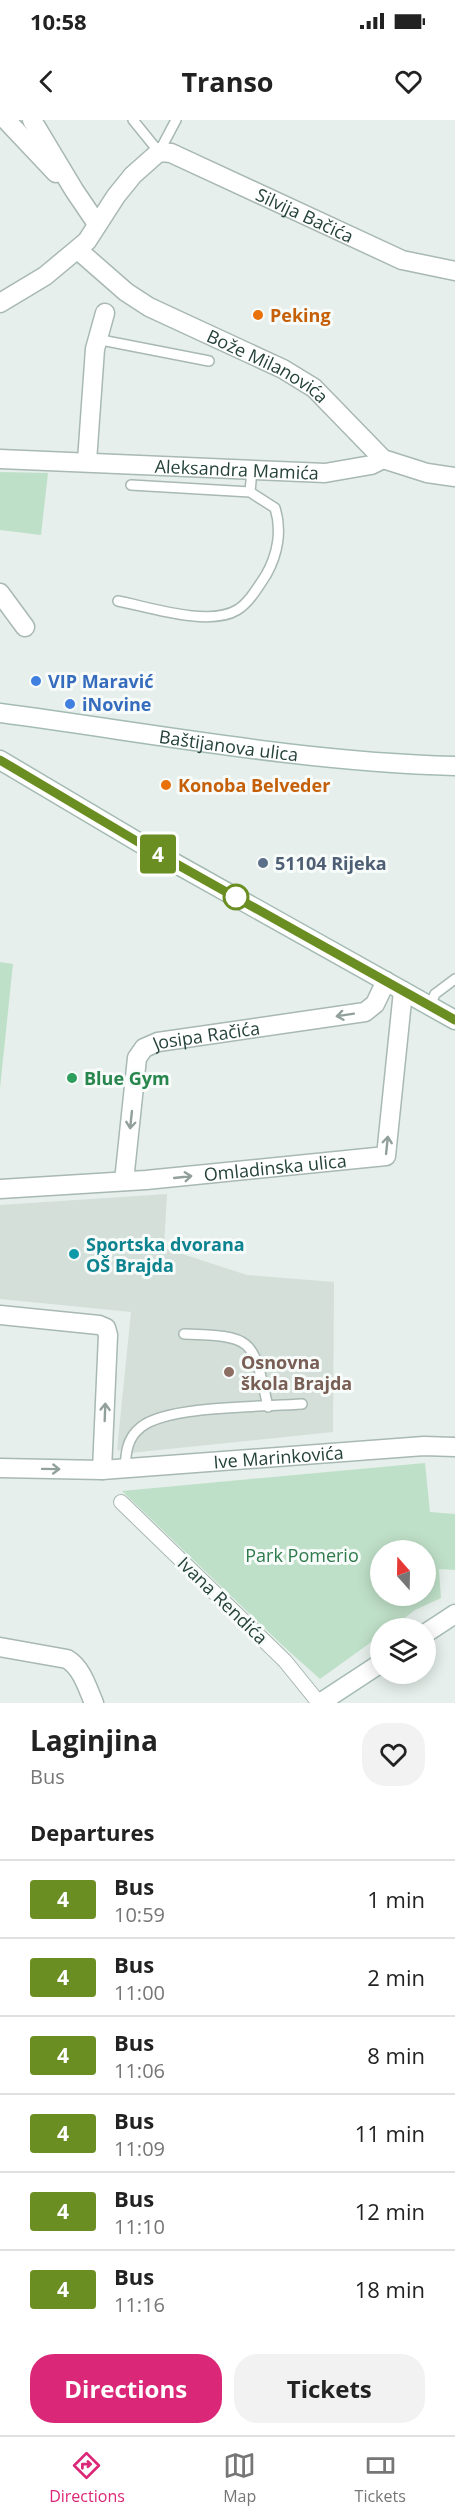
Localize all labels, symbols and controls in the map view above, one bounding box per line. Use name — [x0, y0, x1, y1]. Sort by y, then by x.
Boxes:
text: 10:58 — [30, 6, 87, 36]
text: Transo — [181, 63, 274, 100]
icon: back — [30, 65, 63, 98]
icon: heart — [392, 65, 425, 98]
street label: Silvija Bačića — [252, 182, 358, 248]
place label: Peking — [270, 303, 331, 327]
marker: Peking — [251, 308, 265, 322]
street label: Bože Milanovića — [203, 323, 334, 408]
street label: Aleksandra Mamića — [154, 454, 319, 485]
place label: VIP Maravić — [48, 669, 154, 693]
marker: VIP Maravić — [29, 674, 43, 688]
place label: iNovine — [82, 692, 151, 716]
marker: iNovine — [63, 697, 77, 711]
street label: Baštijanova ulica — [158, 724, 300, 766]
place label: Konoba Belveder — [178, 773, 330, 797]
marker: Konoba Belveder — [159, 778, 173, 792]
line badge: 4 — [138, 834, 178, 874]
text: 4 — [152, 840, 164, 868]
place label: 51104 Rijeka — [275, 851, 387, 875]
marker: 51104 Rijeka — [256, 856, 270, 870]
unlabelled marker — [223, 884, 249, 910]
one-way arrow — [336, 1010, 356, 1021]
street label: Josipa Račića — [147, 1015, 261, 1056]
place label: Blue Gym — [84, 1066, 170, 1090]
marker: Blue Gym — [65, 1071, 79, 1085]
one-way arrow — [125, 1110, 136, 1129]
one-way arrow — [382, 1135, 393, 1155]
street label: Omladinska ulica — [203, 1148, 348, 1186]
one-way arrow — [172, 1171, 192, 1182]
place label: Sportska dvorana OŠ Brajda — [86, 1232, 245, 1277]
marker: Sportska dvorana OŠ Brajda — [67, 1247, 81, 1261]
place label: Osnovna škola Brajda — [241, 1350, 352, 1395]
marker: Osnovna škola Brajda — [222, 1365, 236, 1379]
one-way arrow — [99, 1402, 110, 1422]
street label: Ive Marinkovića — [213, 1440, 344, 1474]
one-way arrow — [41, 1463, 61, 1475]
north arrow — [370, 1540, 436, 1606]
map controls — [370, 1540, 436, 1684]
park label: Park Pomerio — [245, 1543, 359, 1567]
street label: Ivana Rendića — [173, 1551, 273, 1649]
button: layers — [370, 1618, 436, 1684]
text: Laginjina — [30, 1721, 158, 1759]
button: heart — [362, 1723, 425, 1786]
text: Bus — [30, 1763, 65, 1790]
text: Departures — [30, 1817, 154, 1847]
text: Bus — [114, 1871, 154, 1901]
text: 1 min — [367, 1884, 425, 1914]
text: 4 — [57, 1885, 69, 1913]
text: 10:59 — [114, 1901, 165, 1928]
text: Bus — [114, 1949, 154, 1979]
text: 2 min — [367, 1962, 425, 1992]
text: 4 — [57, 1963, 69, 1991]
text: 11:00 — [114, 1979, 165, 2006]
text: Bus — [114, 2027, 154, 2057]
text: 8 min — [367, 2040, 425, 2070]
text: 4 — [57, 2041, 69, 2069]
text: 11:06 — [114, 2057, 165, 2084]
text: Bus — [114, 2105, 154, 2135]
text: 11 min — [355, 2118, 425, 2148]
text: 4 — [57, 2119, 69, 2147]
text: 11:09 — [114, 2135, 165, 2162]
text: Bus — [114, 2183, 154, 2213]
text: 12 min — [355, 2196, 425, 2226]
text: 4 — [57, 2197, 69, 2225]
text: 11:10 — [114, 2213, 165, 2240]
text: Bus — [114, 2261, 154, 2291]
text: 18 min — [355, 2274, 425, 2304]
text: 4 — [57, 2275, 69, 2303]
text: 11:16 — [114, 2291, 165, 2318]
button: Directions — [30, 2354, 222, 2423]
button: Tickets — [234, 2354, 425, 2423]
tab: Directions — [49, 2449, 125, 2507]
tab: Map — [223, 2449, 256, 2507]
tab: Tickets — [355, 2449, 406, 2507]

